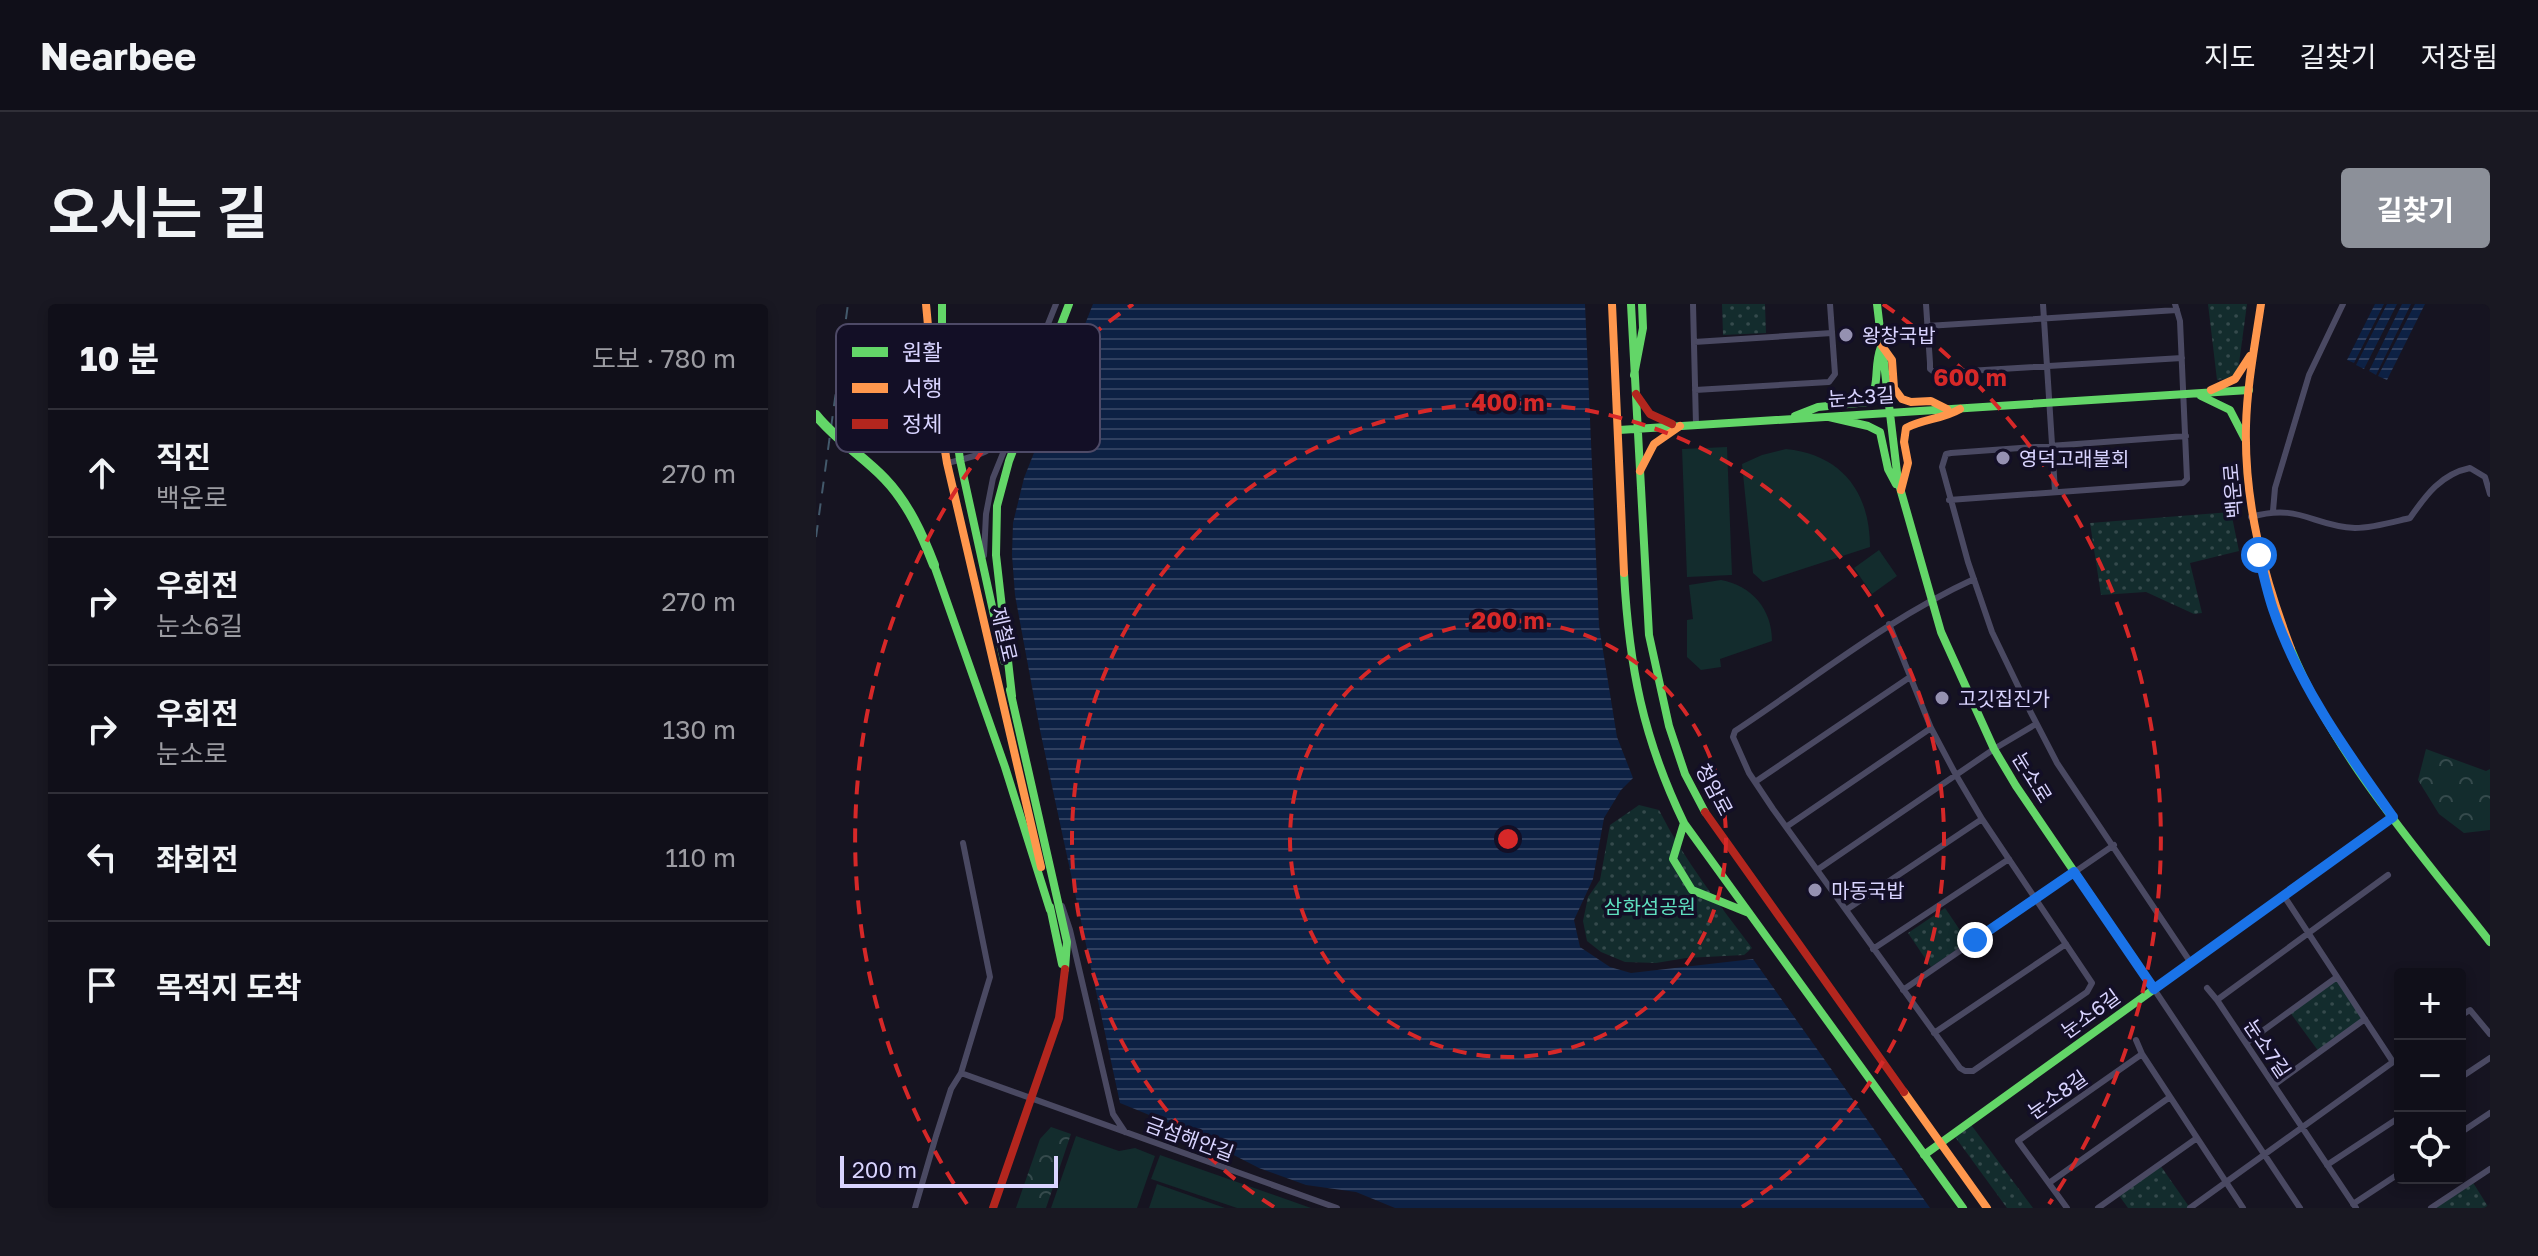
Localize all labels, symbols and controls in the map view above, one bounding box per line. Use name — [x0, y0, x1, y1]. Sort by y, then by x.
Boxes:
text: Nearbee — [40, 33, 196, 78]
text: 지도 — [2204, 40, 2255, 73]
text: 길찾기 — [2299, 40, 2377, 73]
text: 저장됨 — [2421, 40, 2498, 73]
button: 길찾기 — [2341, 168, 2490, 248]
text: 오시는 길 — [48, 178, 268, 245]
place label: 왕창국밥 — [1862, 323, 1936, 347]
legend — [836, 324, 1100, 452]
marker: 왕창국밥 — [1837, 326, 1855, 344]
text: 10 분 — [80, 338, 159, 378]
text: 원활 — [902, 338, 942, 365]
text: 도보 · 780 m — [592, 343, 736, 374]
text: 600 m — [1933, 362, 2007, 391]
text: 서행 — [902, 374, 942, 401]
street label: 눈소3길 — [1827, 382, 1895, 410]
text: 400 m — [1471, 387, 1545, 416]
text: 정체 — [902, 410, 942, 437]
text: 직진 — [156, 439, 211, 475]
place label: 영덕고래불회 — [2019, 446, 2129, 470]
marker: 영덕고래불회 — [1994, 449, 2012, 467]
icon: ahead — [80, 451, 124, 495]
text: 270 m — [662, 458, 736, 489]
street label: 백운로 — [2218, 462, 2246, 520]
text: 백운로 — [156, 482, 228, 513]
route start — [2241, 537, 2277, 573]
text: 우회전 — [156, 567, 239, 603]
icon: right — [80, 579, 124, 623]
text: 270 m — [662, 586, 736, 617]
street label: 제철로 — [987, 604, 1023, 664]
text: 200 m — [1472, 605, 1544, 634]
text: 눈소6길 — [156, 610, 244, 641]
place label: 고깃집진가 — [1958, 686, 2050, 710]
marker: 고깃집진가 — [1933, 689, 1951, 707]
text: 우회전 — [156, 695, 239, 731]
icon: right — [80, 707, 124, 751]
text: 130 m — [663, 714, 736, 745]
text: 눈소로 — [156, 738, 228, 769]
street label: 눈소로 — [2008, 747, 2058, 807]
street label: 청암로 — [1691, 759, 1739, 819]
centre of rings — [1494, 825, 1522, 853]
icon: left — [80, 835, 124, 879]
text: 좌회전 — [156, 841, 239, 877]
text: 110 m — [665, 842, 736, 873]
place label: 마동국밥 — [1831, 878, 1905, 902]
marker: 마동국밥 — [1806, 881, 1824, 899]
park label: 삼화섬공원 — [1604, 894, 1696, 918]
route end — [1957, 922, 1993, 958]
icon: arrive — [80, 963, 124, 1007]
map controls — [2394, 968, 2466, 1184]
button: + — [2394, 968, 2466, 1040]
text: 목적지 도착 — [156, 969, 302, 1005]
street label: 눈소6길 — [2056, 984, 2124, 1042]
street label: 눈소7길 — [2240, 1014, 2296, 1082]
button: − — [2394, 1040, 2466, 1112]
street label: 눈소8길 — [2023, 1065, 2091, 1123]
street label: 금섬해안길 — [1143, 1111, 1237, 1165]
button: locate — [2394, 1112, 2466, 1184]
scale bar — [840, 1152, 1058, 1188]
text: 200 m — [852, 1156, 917, 1183]

